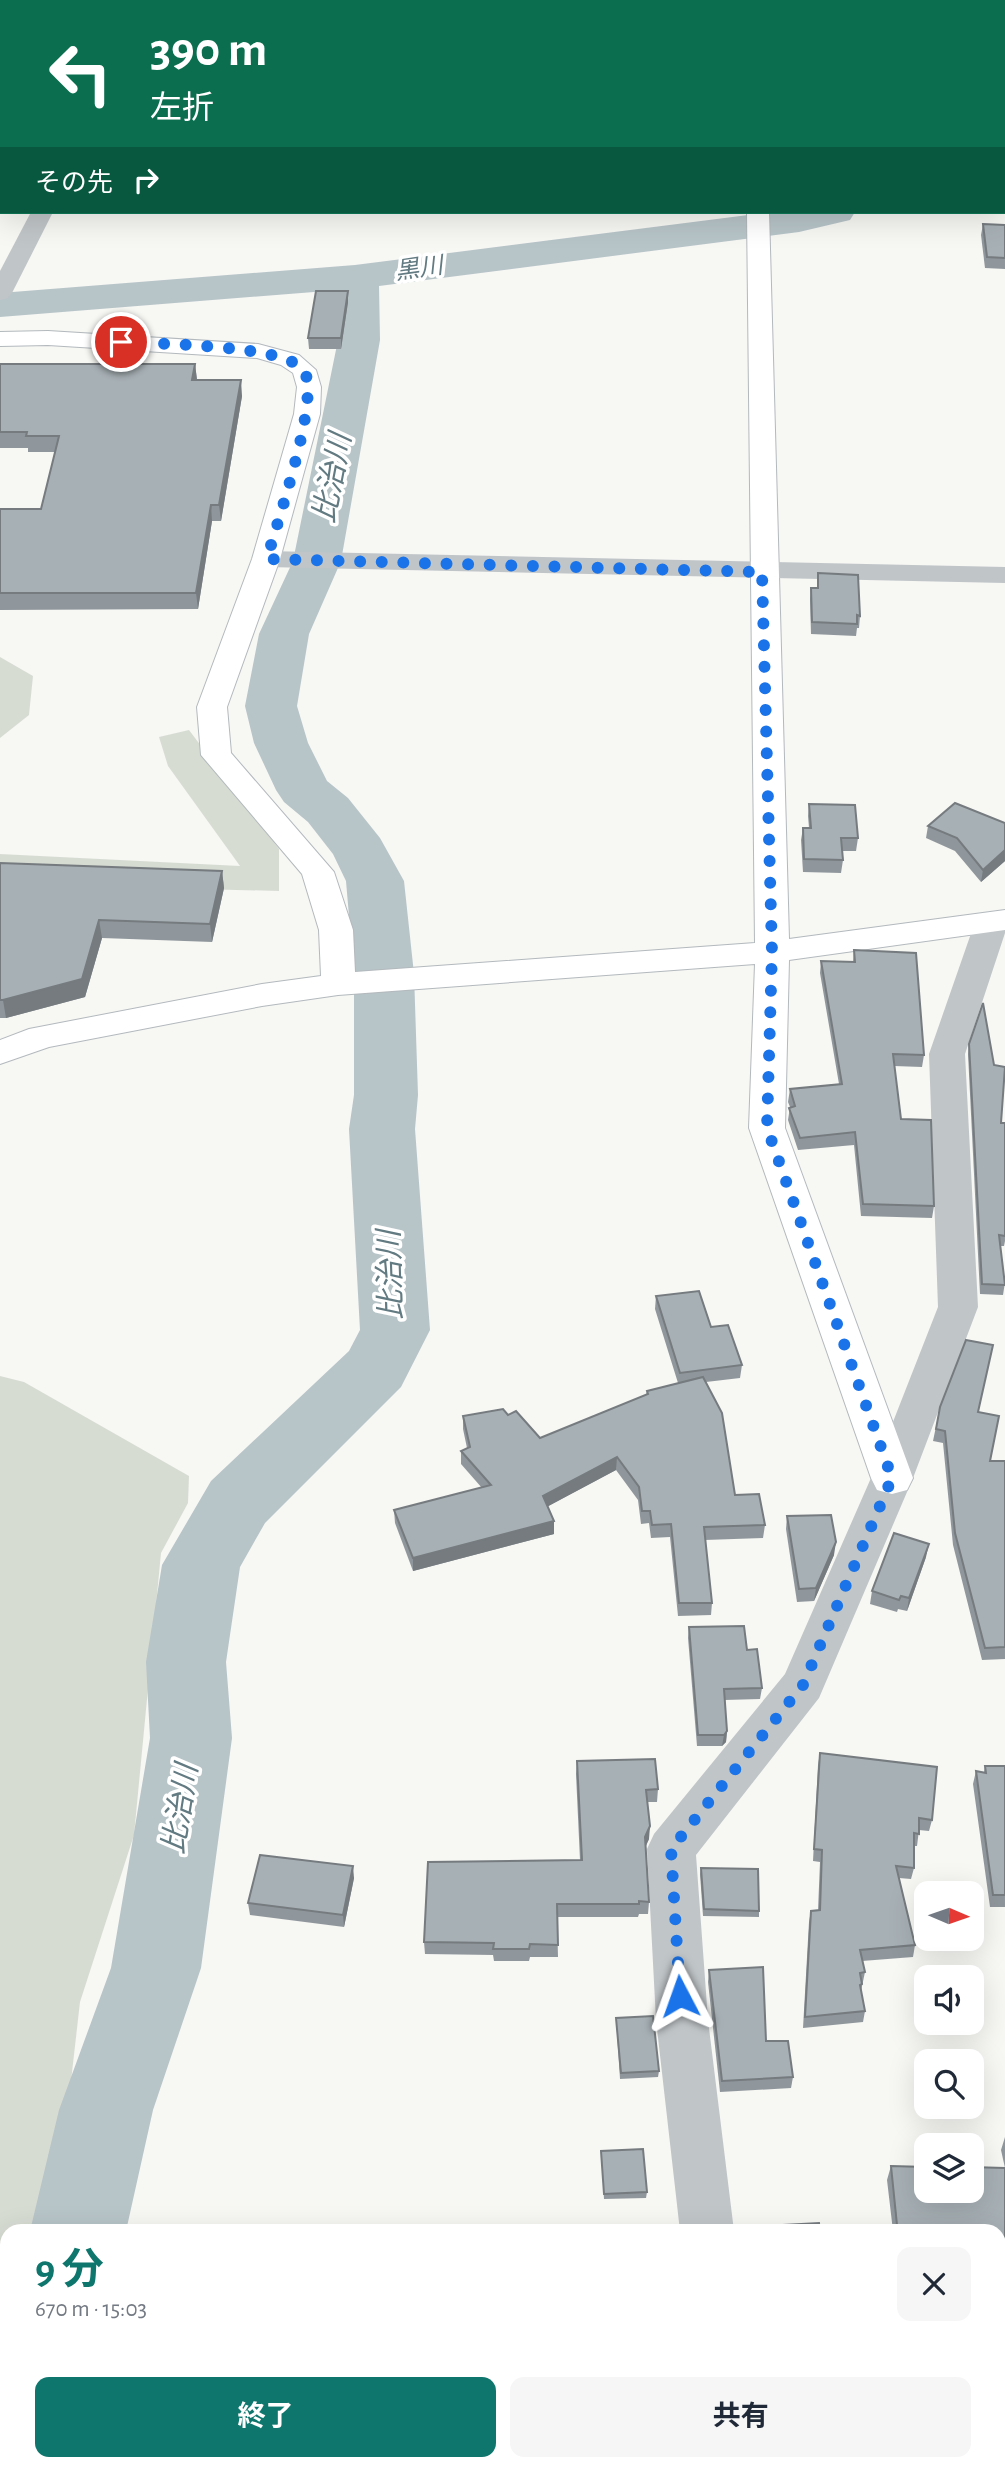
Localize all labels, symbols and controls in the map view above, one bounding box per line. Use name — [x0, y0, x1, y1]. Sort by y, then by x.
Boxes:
text: 390 m — [150, 26, 267, 75]
icon: left — [35, 28, 126, 119]
text: 左折 — [150, 92, 214, 124]
icon: right — [127, 161, 165, 199]
text: その先 — [35, 170, 113, 196]
water label: 黒川 — [394, 252, 448, 284]
pin — [91, 312, 151, 372]
icon: arrive — [102, 323, 140, 361]
water label: 比治川 — [308, 428, 357, 525]
water label: 比治川 — [372, 1226, 408, 1321]
water label: 比治川 — [157, 1759, 203, 1856]
north arrow — [914, 1881, 984, 1951]
map controls — [914, 1881, 984, 2203]
position arrow — [643, 1959, 717, 2033]
button: sound — [914, 1965, 984, 2035]
button: search — [914, 2049, 984, 2119]
button: layers — [914, 2133, 984, 2203]
button: close — [897, 2247, 971, 2321]
text: 9 分 — [35, 2249, 104, 2291]
text: 670 m · 15:03 — [35, 2298, 147, 2321]
button: 終了 — [35, 2377, 496, 2457]
button: 共有 — [510, 2377, 971, 2457]

